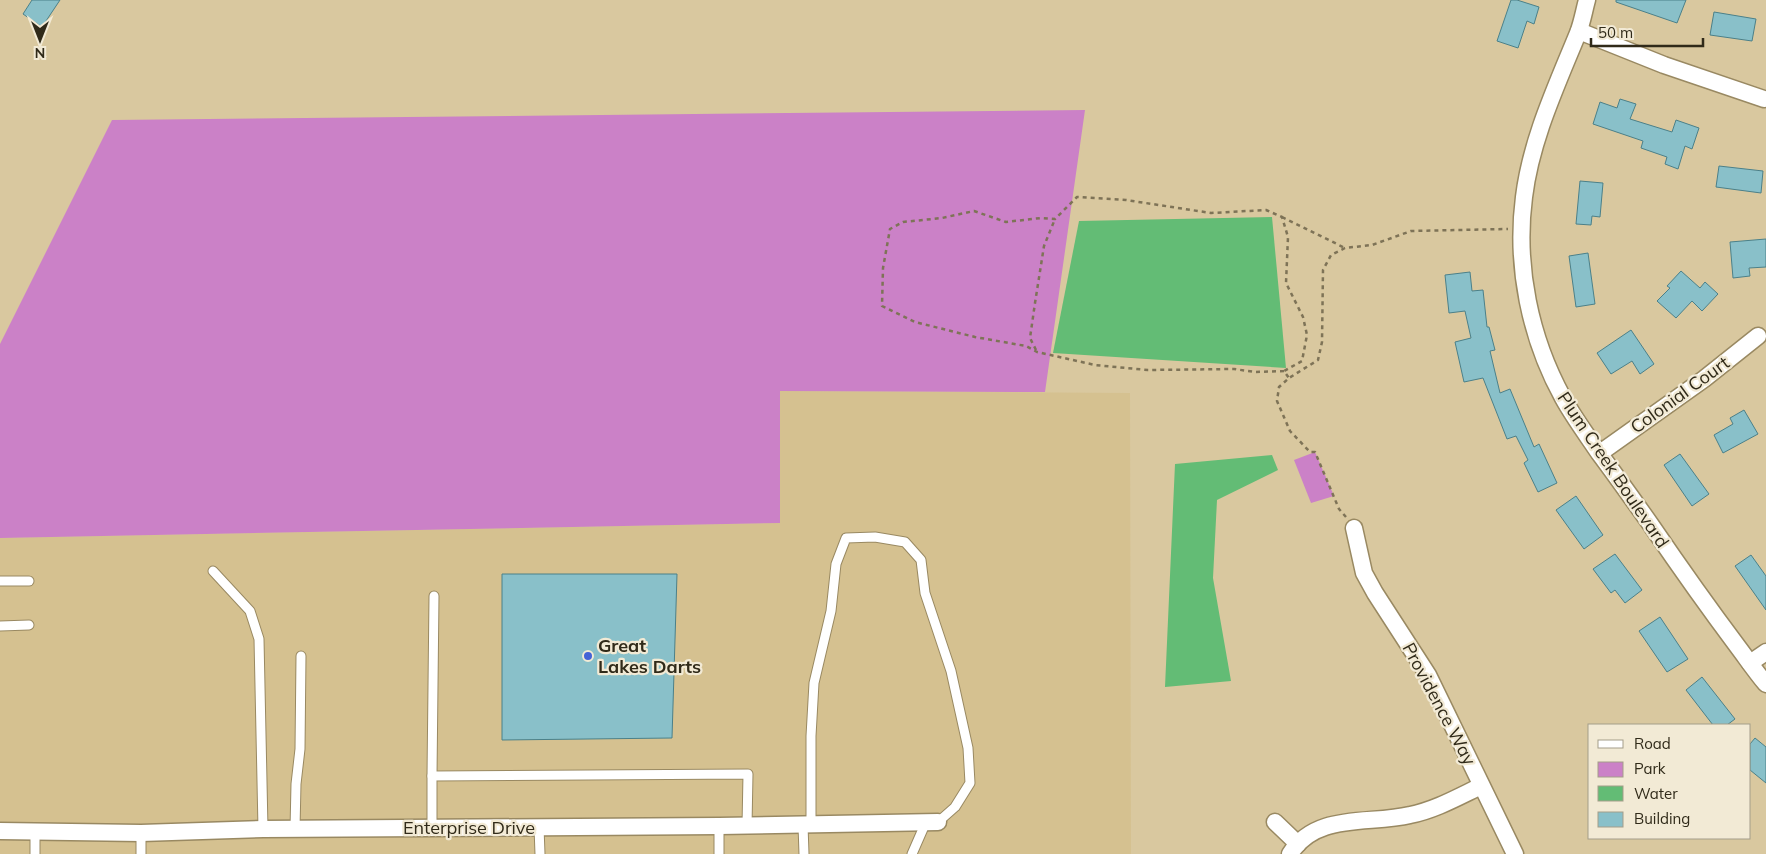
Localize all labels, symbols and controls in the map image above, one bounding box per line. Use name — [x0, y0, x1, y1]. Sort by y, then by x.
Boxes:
north arrow — [15, 15, 65, 65]
scale bar — [1591, 15, 1704, 47]
text: 50 m — [1598, 23, 1633, 42]
text: N — [35, 44, 45, 62]
street label: Colonial Court — [1626, 351, 1734, 438]
street label: Plum Creek Boulevard — [1553, 387, 1674, 552]
place label: Great Lakes Darts — [598, 634, 701, 678]
street label: Providence Way — [1397, 639, 1482, 769]
marker: Great Lakes Darts — [582, 650, 594, 662]
legend — [1588, 724, 1751, 839]
text: Road — [1634, 734, 1671, 753]
text: Park — [1634, 759, 1666, 778]
text: Water — [1634, 784, 1678, 803]
text: Building — [1634, 809, 1690, 828]
street label: Enterprise Drive — [403, 816, 535, 839]

